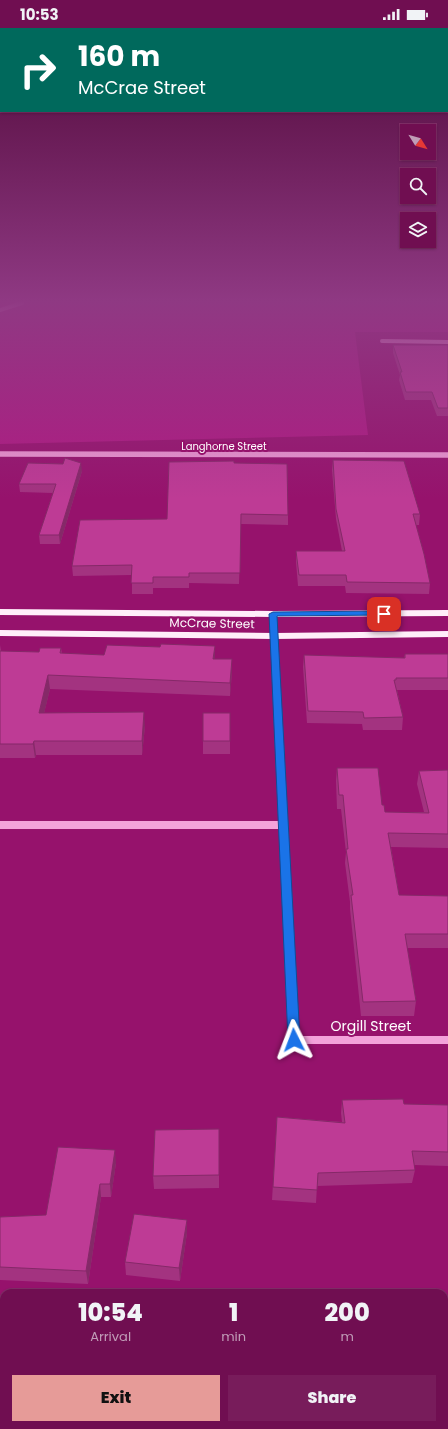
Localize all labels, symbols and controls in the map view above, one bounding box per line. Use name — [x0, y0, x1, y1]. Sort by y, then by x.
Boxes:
text: 10:53 — [20, 4, 59, 25]
text: 160 m — [78, 37, 160, 76]
icon: right — [12, 44, 64, 96]
text: McCrae Street — [78, 75, 206, 100]
north arrow — [400, 124, 436, 160]
map controls — [400, 124, 436, 248]
button: search — [400, 168, 436, 204]
button: layers — [400, 212, 436, 248]
street label: Langhorne Street — [181, 439, 267, 454]
pin — [367, 597, 401, 631]
icon: arrive — [373, 603, 395, 625]
street label: McCrae Street — [169, 614, 255, 632]
street label: Orgill Street — [331, 1016, 411, 1036]
position arrow — [273, 1019, 315, 1061]
text: 10:54 — [78, 1296, 143, 1329]
text: 1 — [229, 1296, 238, 1329]
text: 200 — [324, 1296, 370, 1329]
text: Arrival — [90, 1327, 131, 1346]
text: min — [221, 1327, 246, 1346]
text: m — [340, 1327, 354, 1346]
button: Exit — [12, 1375, 220, 1421]
button: Share — [228, 1375, 436, 1421]

